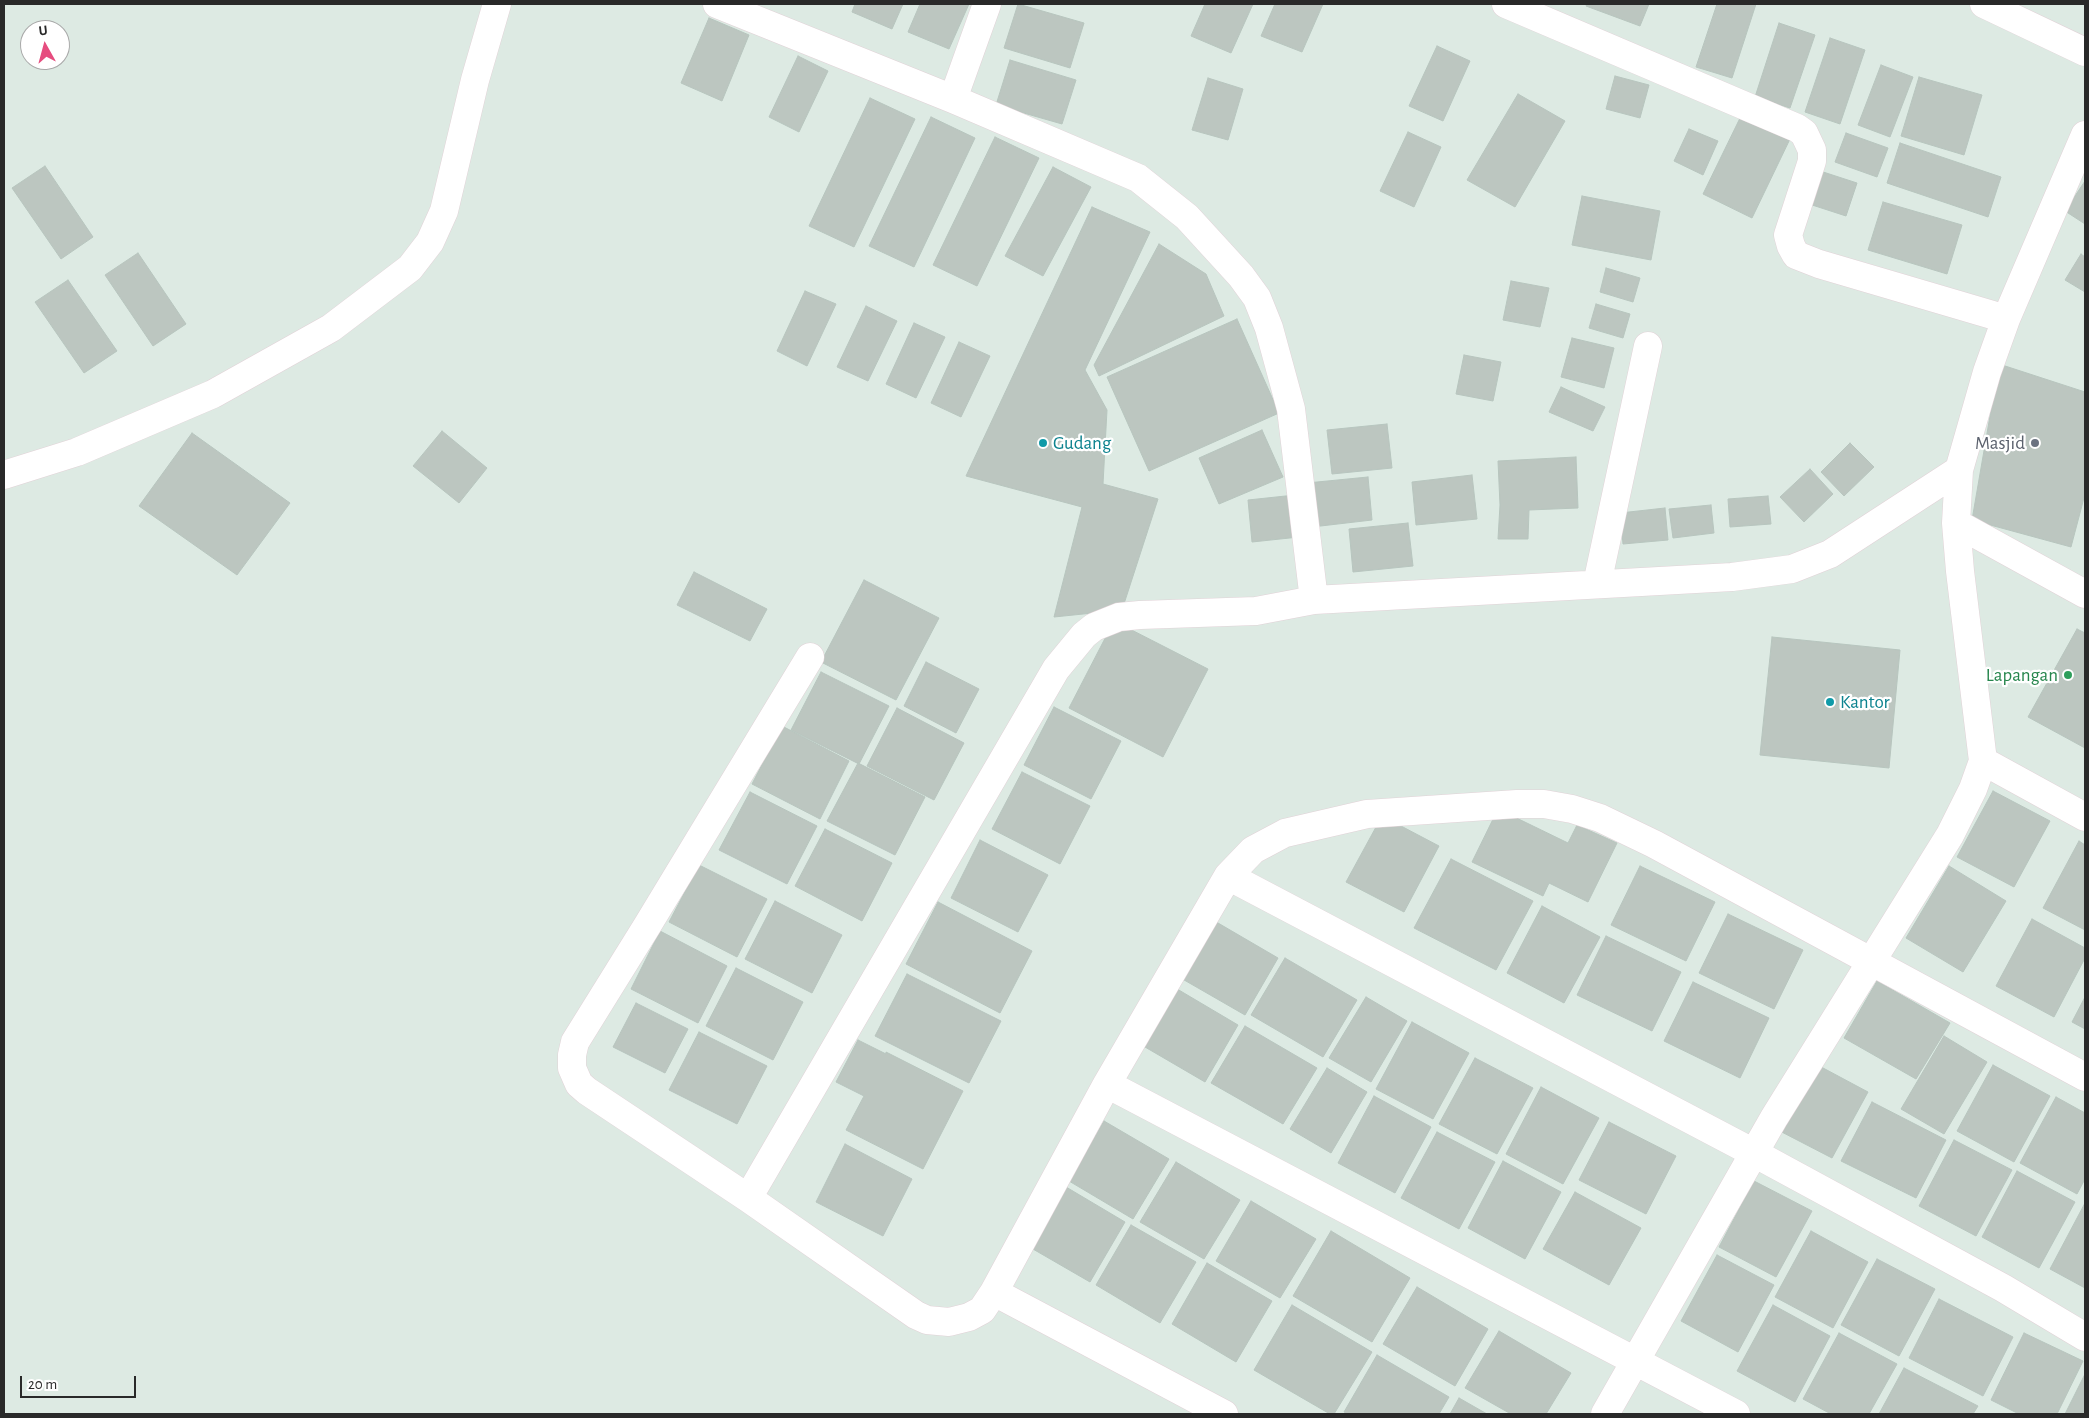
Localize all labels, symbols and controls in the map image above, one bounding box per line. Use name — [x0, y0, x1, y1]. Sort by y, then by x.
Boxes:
north arrow — [20, 20, 70, 70]
text: U — [38, 24, 49, 39]
place label: Gudang — [1053, 432, 1111, 454]
place label: Masjid — [1975, 432, 2025, 454]
marker: Gudang — [1037, 437, 1049, 449]
marker: Masjid — [2029, 437, 2041, 449]
place label: Lapangan — [1986, 664, 2058, 686]
marker: Lapangan — [2062, 669, 2074, 681]
place label: Kantor — [1840, 691, 1890, 713]
marker: Kantor — [1824, 696, 1836, 708]
scale bar — [22, 1366, 139, 1398]
text: 20 m — [28, 1377, 57, 1392]

